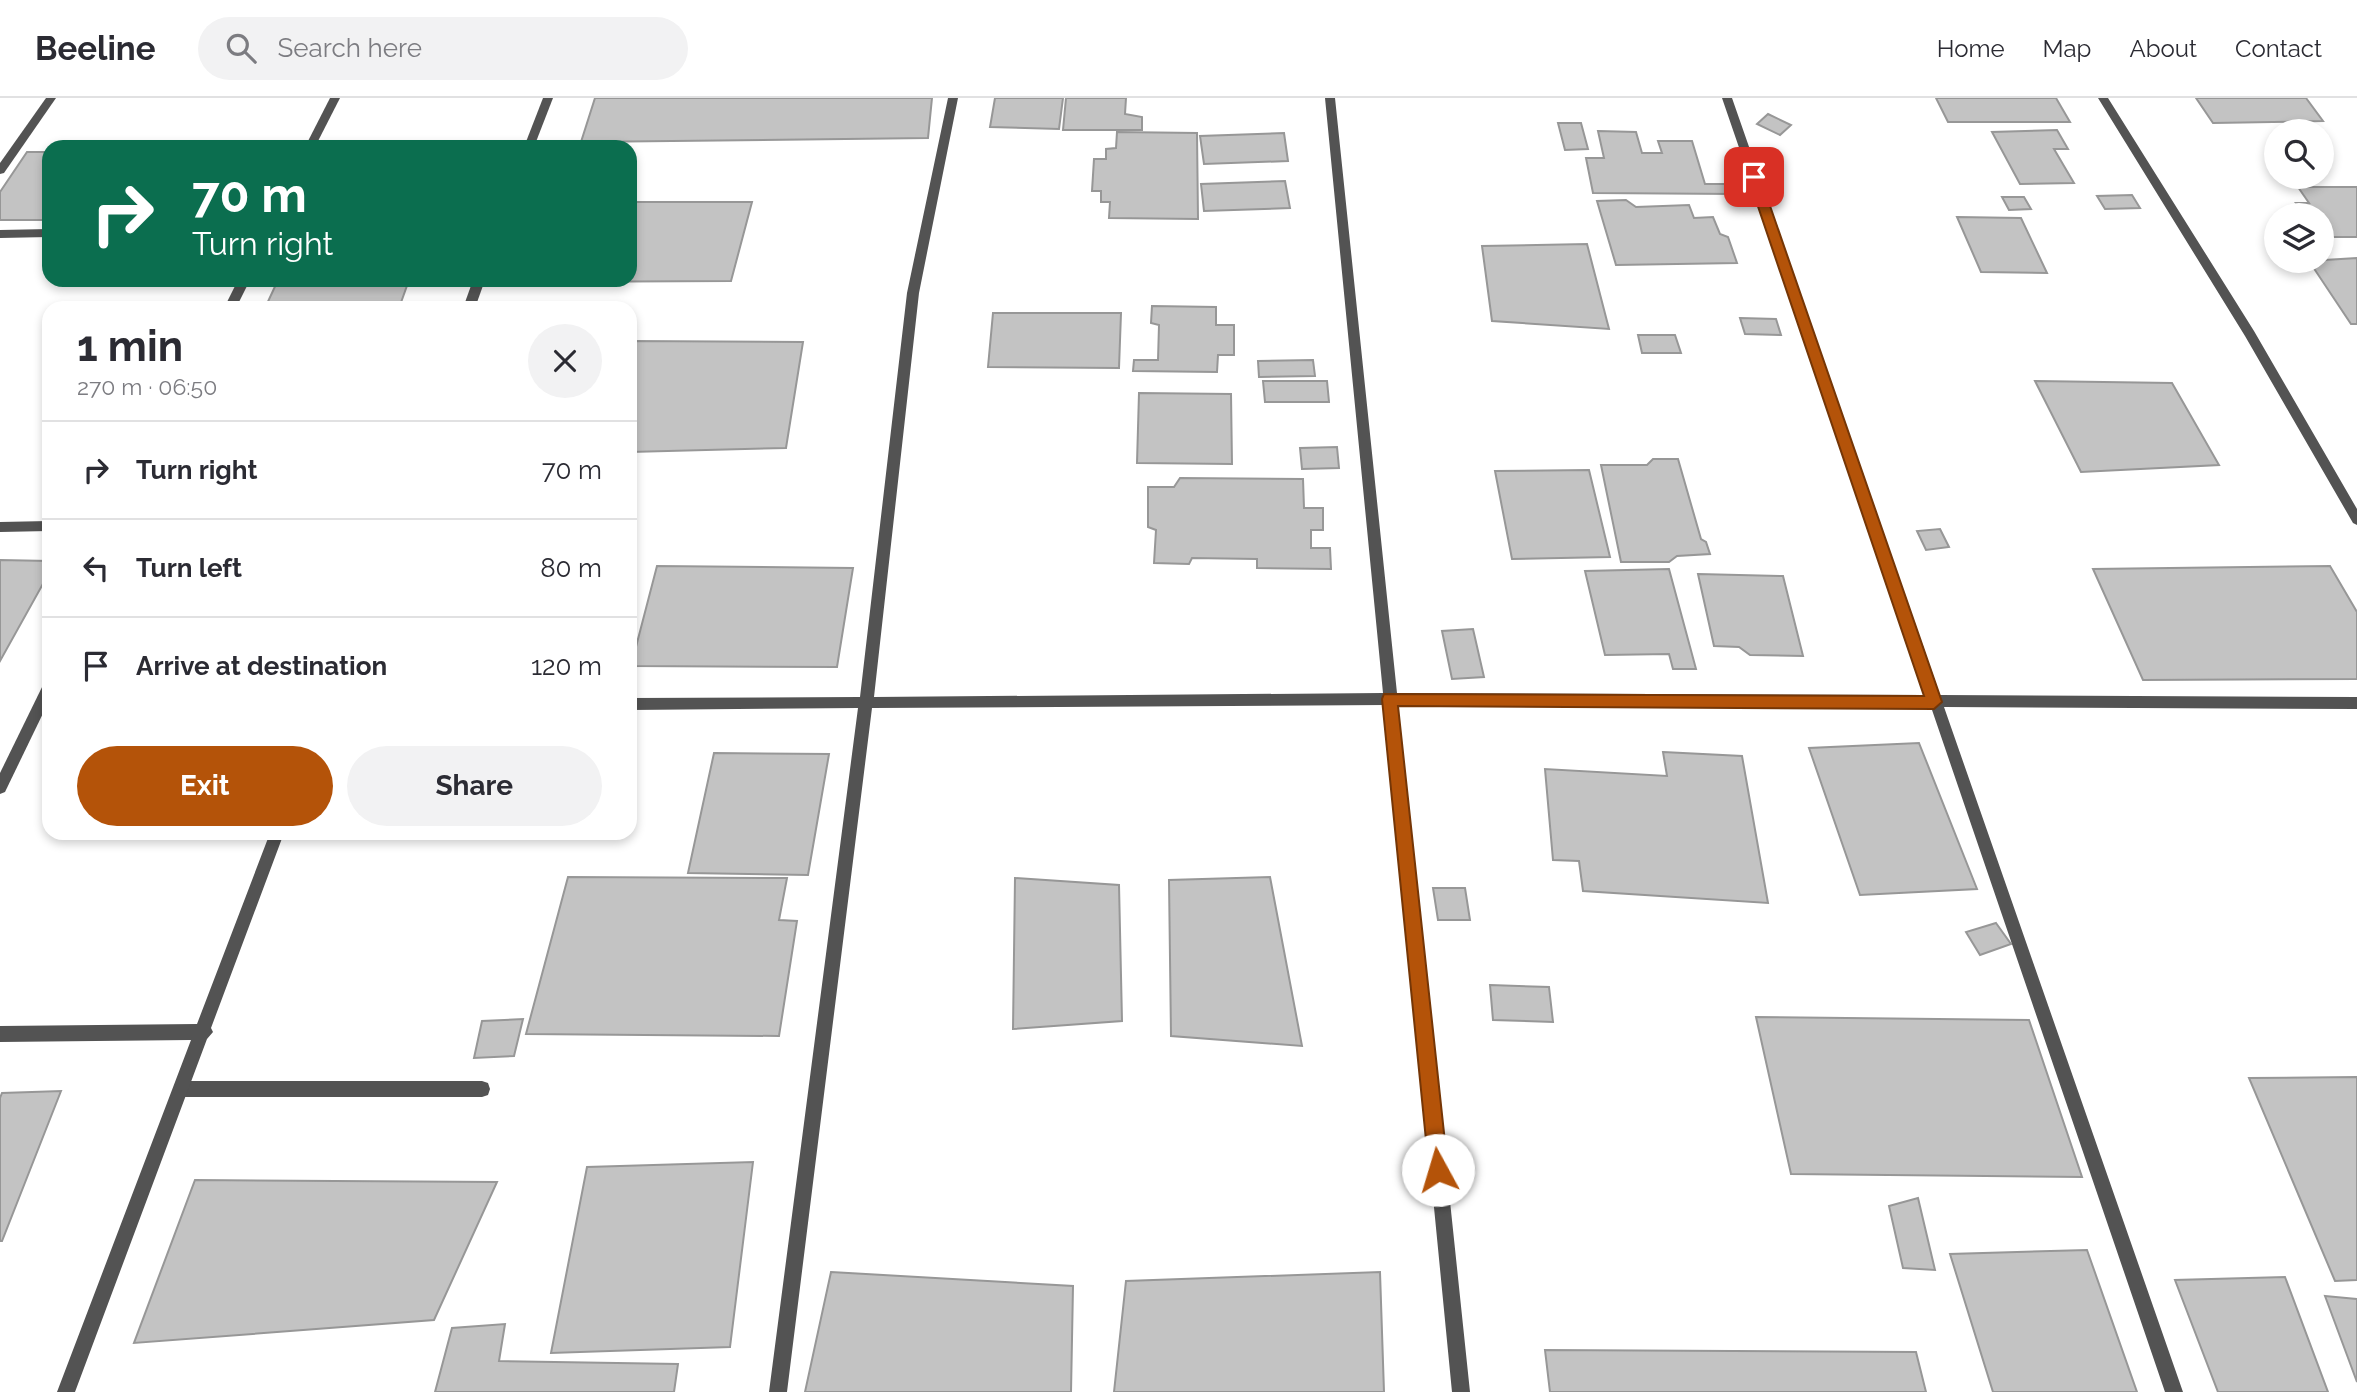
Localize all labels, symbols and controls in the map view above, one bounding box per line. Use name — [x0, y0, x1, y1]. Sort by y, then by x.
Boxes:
search box — [198, 17, 688, 80]
text: Beeline — [35, 29, 156, 68]
icon: search — [222, 29, 260, 67]
text: Search here — [278, 33, 422, 63]
text: Home — [1937, 34, 2005, 63]
text: Map — [2043, 34, 2091, 63]
text: About — [2129, 34, 2197, 63]
text: Contact — [2235, 34, 2322, 63]
map controls — [2264, 119, 2334, 273]
button: search — [2264, 119, 2334, 189]
pin — [1724, 147, 1784, 207]
icon: arrive — [1735, 158, 1773, 196]
text: 70 m — [192, 166, 307, 223]
icon: right — [77, 168, 168, 259]
button: layers — [2264, 203, 2334, 273]
text: Turn right — [192, 225, 333, 262]
text: 1 min — [77, 322, 183, 371]
button: close — [528, 324, 602, 398]
text: 270 m · 06:50 — [77, 373, 217, 400]
icon: right — [77, 451, 115, 489]
text: Turn right — [136, 455, 257, 485]
text: 70 m — [542, 455, 602, 485]
icon: left — [77, 549, 115, 587]
text: Turn left — [136, 553, 242, 583]
text: 80 m — [540, 553, 602, 583]
icon: arrive — [77, 647, 115, 685]
text: Arrive at destination — [136, 651, 387, 681]
text: 120 m — [531, 651, 602, 681]
button: Exit — [77, 746, 333, 826]
button: Share — [347, 746, 602, 826]
position arrow — [1401, 1133, 1475, 1207]

